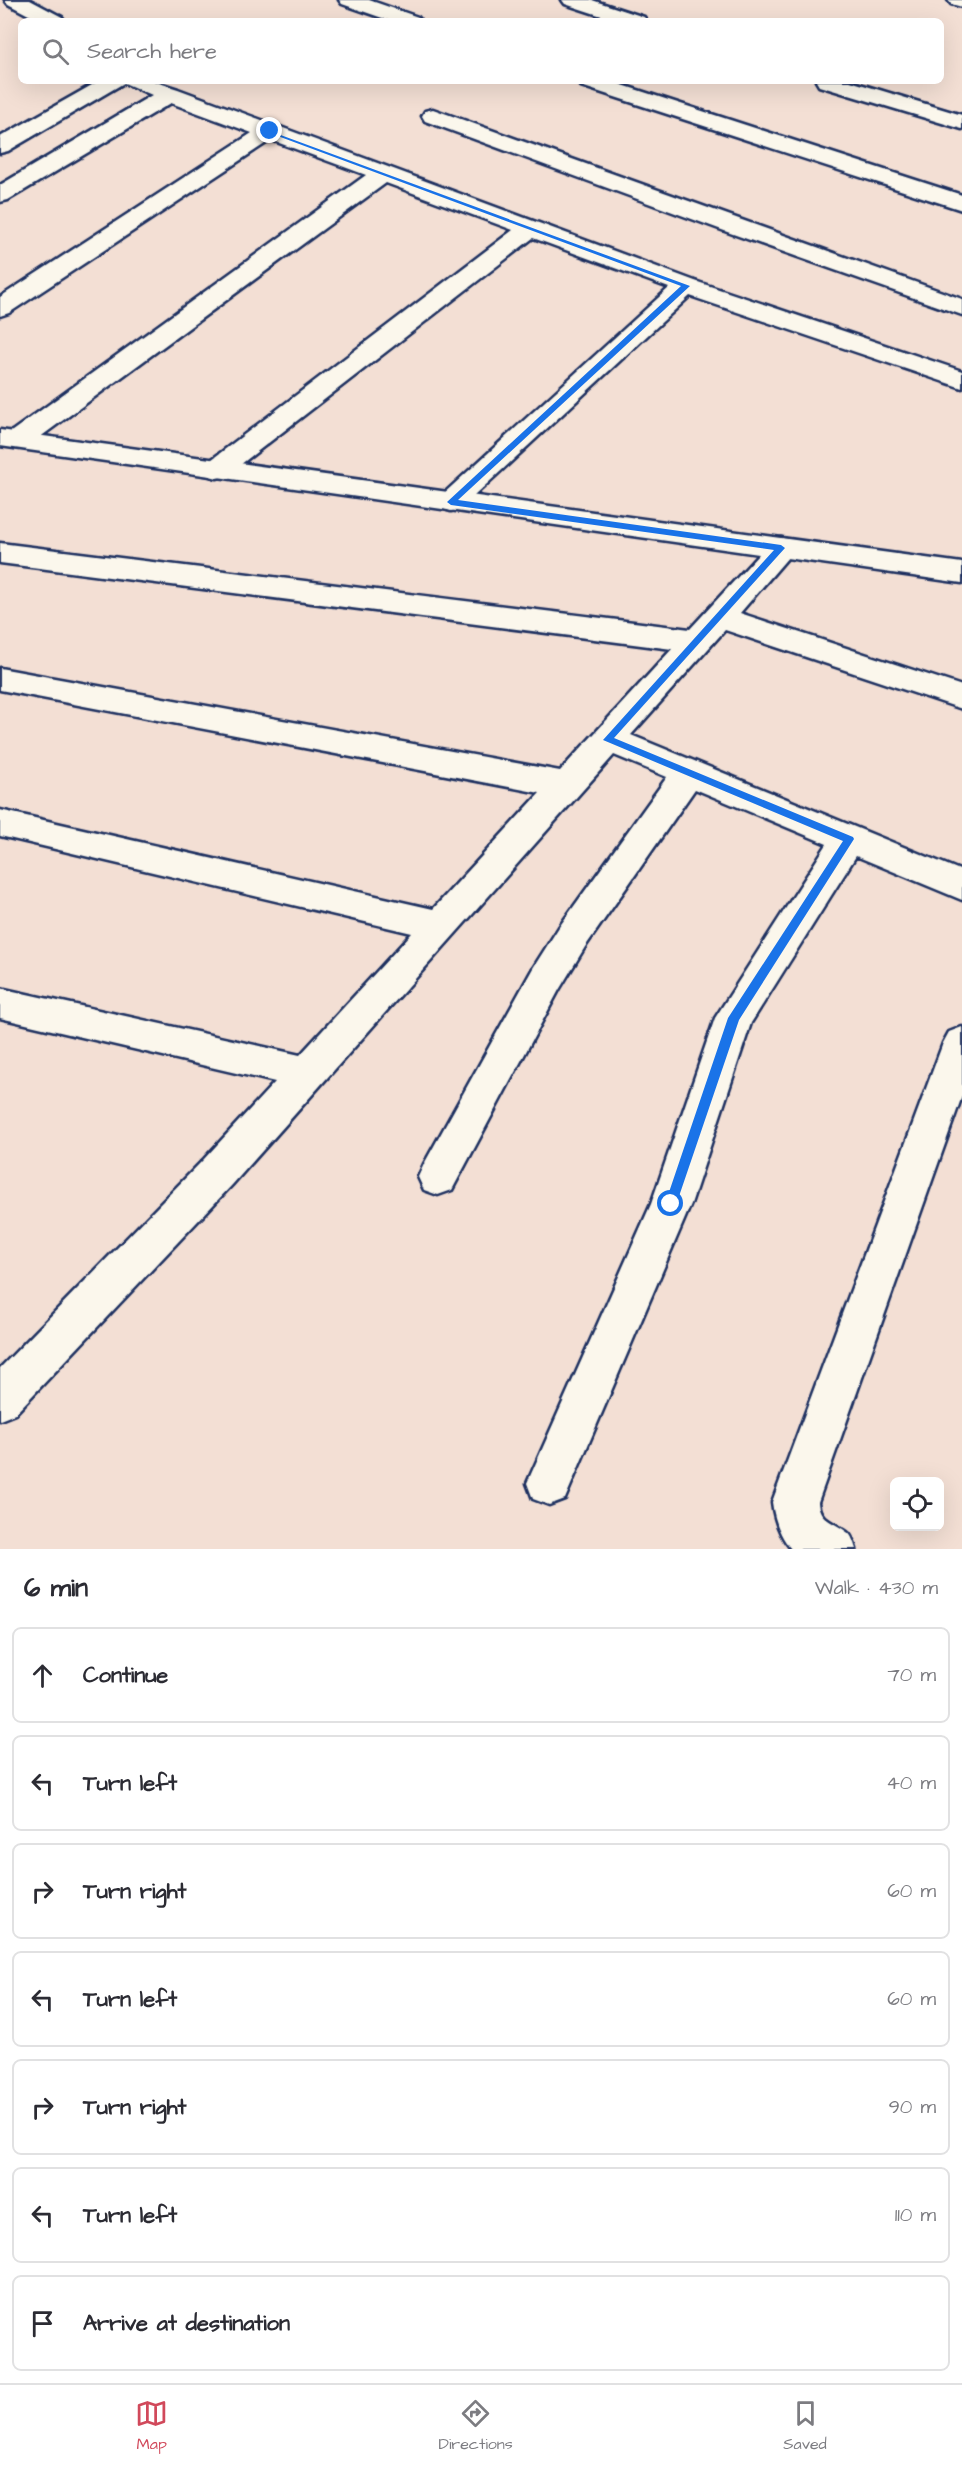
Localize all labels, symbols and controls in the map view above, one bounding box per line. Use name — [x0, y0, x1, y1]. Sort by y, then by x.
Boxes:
search box — [18, 18, 944, 84]
icon: search — [39, 35, 72, 68]
text: Search here — [87, 36, 217, 67]
route end — [256, 117, 282, 143]
route start — [657, 1190, 683, 1216]
map controls — [890, 1477, 944, 1531]
button: locate — [890, 1477, 944, 1531]
text: 6 min — [24, 1570, 88, 1606]
text: Walk · 430 m — [815, 1574, 938, 1602]
icon: ahead — [26, 1659, 59, 1692]
text: Continue — [83, 1660, 168, 1691]
text: 70 m — [888, 1661, 936, 1689]
icon: left — [26, 1767, 59, 1800]
text: Turn left — [83, 1768, 177, 1799]
text: 40 m — [886, 1769, 936, 1797]
icon: right — [26, 1875, 59, 1908]
text: Turn right — [83, 1876, 186, 1907]
text: 60 m — [887, 1877, 936, 1905]
icon: left — [26, 1983, 59, 2016]
text: Turn left — [83, 1984, 177, 2015]
text: 60 m — [887, 1985, 936, 2013]
icon: right — [26, 2091, 59, 2124]
text: Turn right — [83, 2092, 186, 2123]
text: 90 m — [888, 2093, 936, 2121]
icon: left — [26, 2199, 59, 2232]
text: Turn left — [83, 2200, 177, 2231]
text: 110 m — [895, 2201, 936, 2229]
icon: arrive — [26, 2307, 59, 2340]
text: Arrive at destination — [83, 2308, 290, 2339]
tab: Map — [135, 2397, 168, 2455]
tab: Directions — [439, 2397, 513, 2455]
tab: Saved — [783, 2397, 827, 2455]

